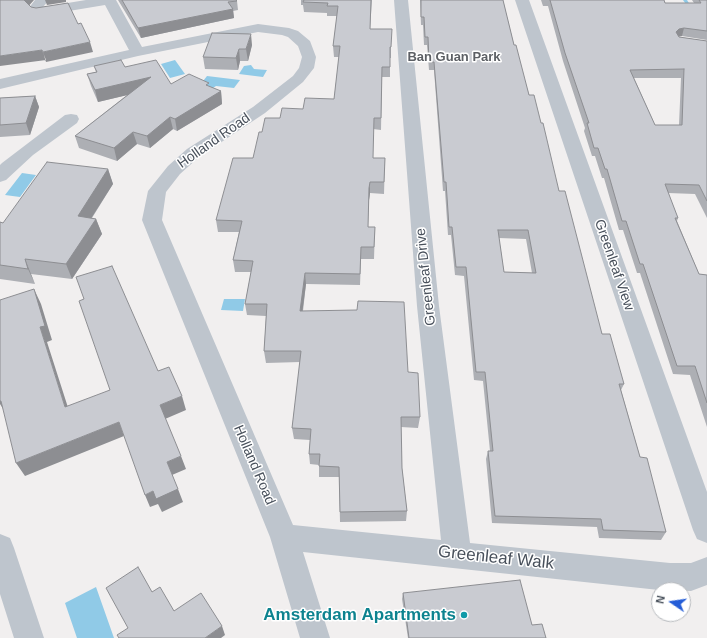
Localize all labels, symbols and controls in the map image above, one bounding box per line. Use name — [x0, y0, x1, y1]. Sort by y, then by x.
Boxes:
district label: Ban Guan Park — [407, 49, 501, 65]
street label: Holland Road — [174, 110, 254, 172]
street label: Greenleaf View — [591, 217, 637, 313]
street label: Greenleaf Drive — [413, 227, 439, 327]
street label: Holland Road — [230, 423, 278, 507]
street label: Greenleaf Walk — [437, 542, 555, 574]
north arrow — [651, 582, 691, 622]
text: N — [654, 594, 667, 605]
place label: Amsterdam Apartments — [263, 605, 456, 625]
marker: Amsterdam Apartments — [459, 610, 469, 620]

